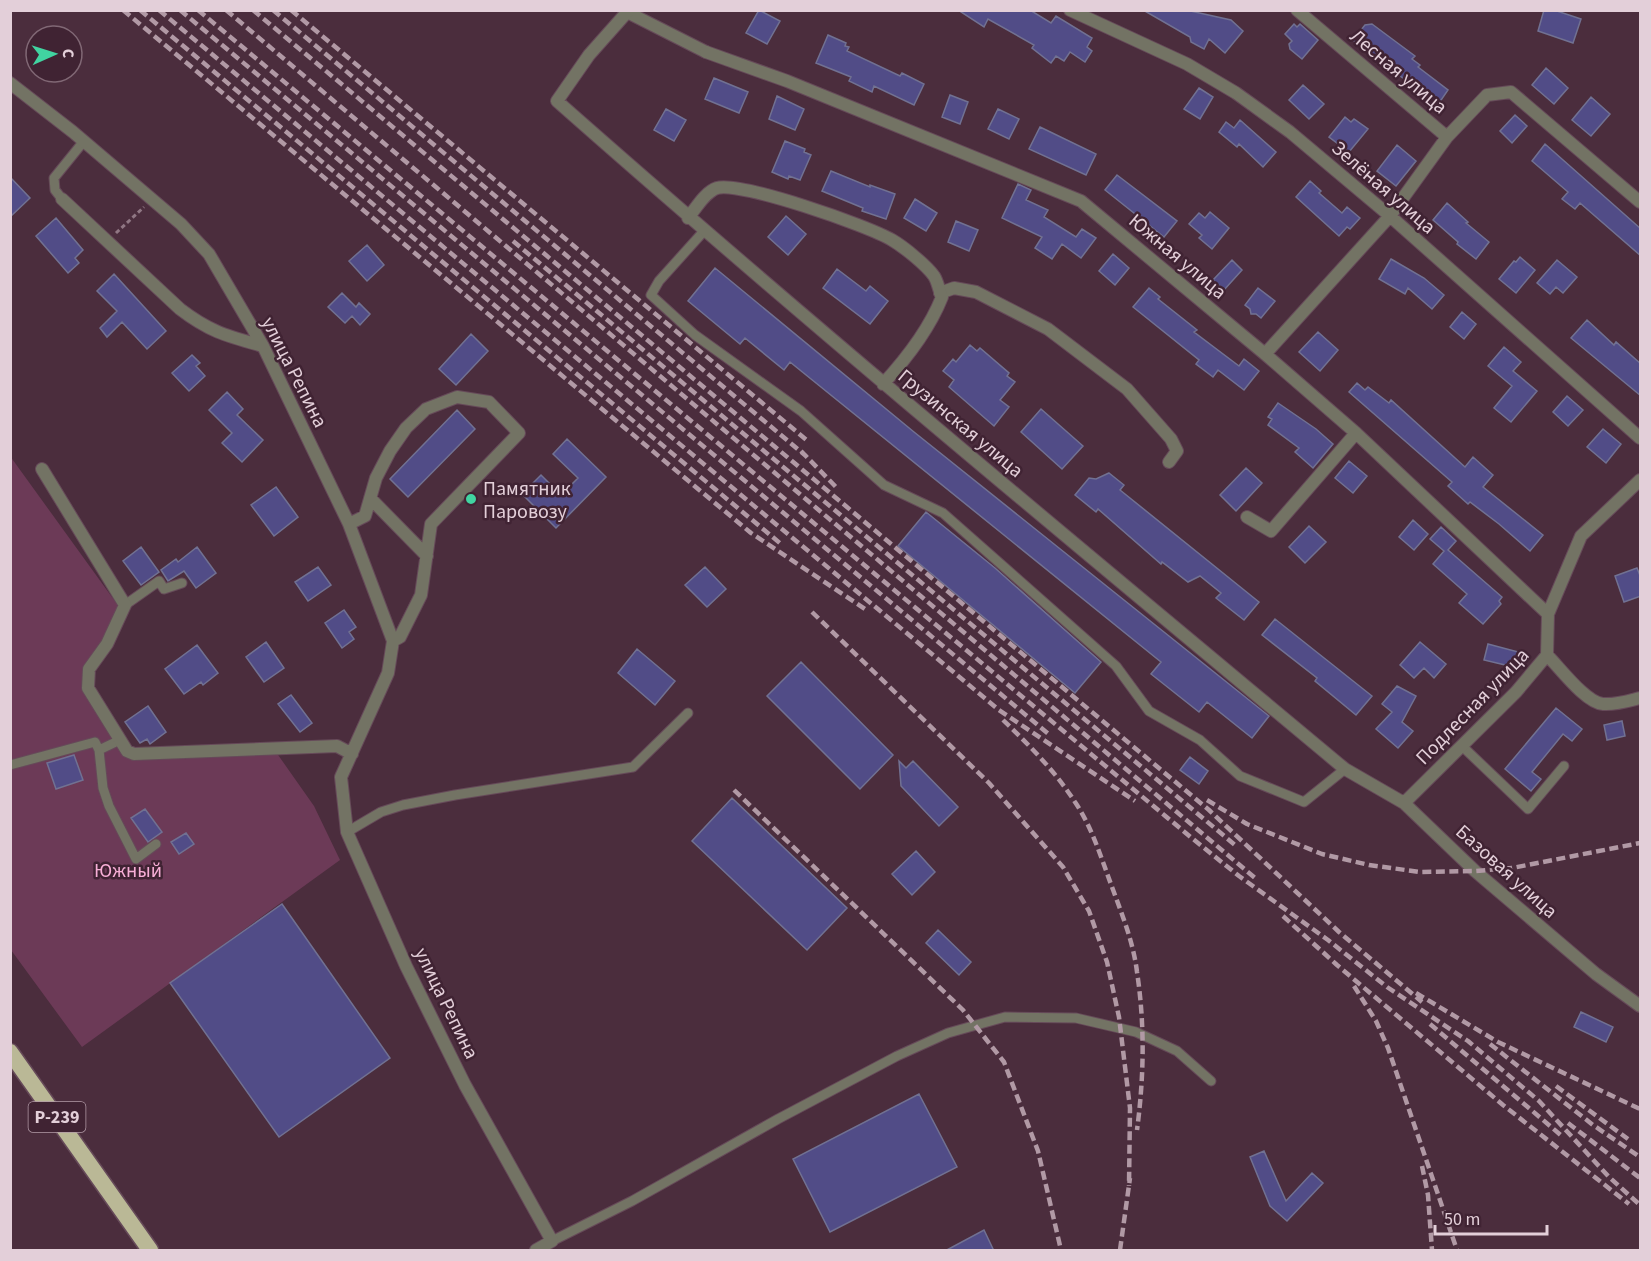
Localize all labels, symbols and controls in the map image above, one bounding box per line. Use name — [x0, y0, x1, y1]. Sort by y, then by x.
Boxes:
street label: Лесная улица — [1344, 23, 1453, 121]
north arrow — [24, 24, 84, 84]
text: С — [57, 48, 79, 58]
street label: Зелёная улица — [1325, 135, 1441, 241]
street label: Южная улица — [1122, 208, 1232, 306]
street label: улица Репина — [254, 312, 334, 433]
street label: Грузинская улица — [892, 363, 1029, 485]
place label: Памятник Паровозу — [483, 475, 571, 526]
marker: Памятник Паровозу — [464, 492, 478, 506]
street label: Подлесная улица — [1410, 642, 1536, 771]
street label: Базовая улица — [1449, 818, 1563, 925]
park label: Южный — [94, 857, 162, 885]
street label: улица Репина — [407, 943, 485, 1064]
road number: Р-239 — [28, 1102, 86, 1132]
scale bar — [1435, 1198, 1548, 1236]
text: 50 m — [1444, 1207, 1480, 1232]

